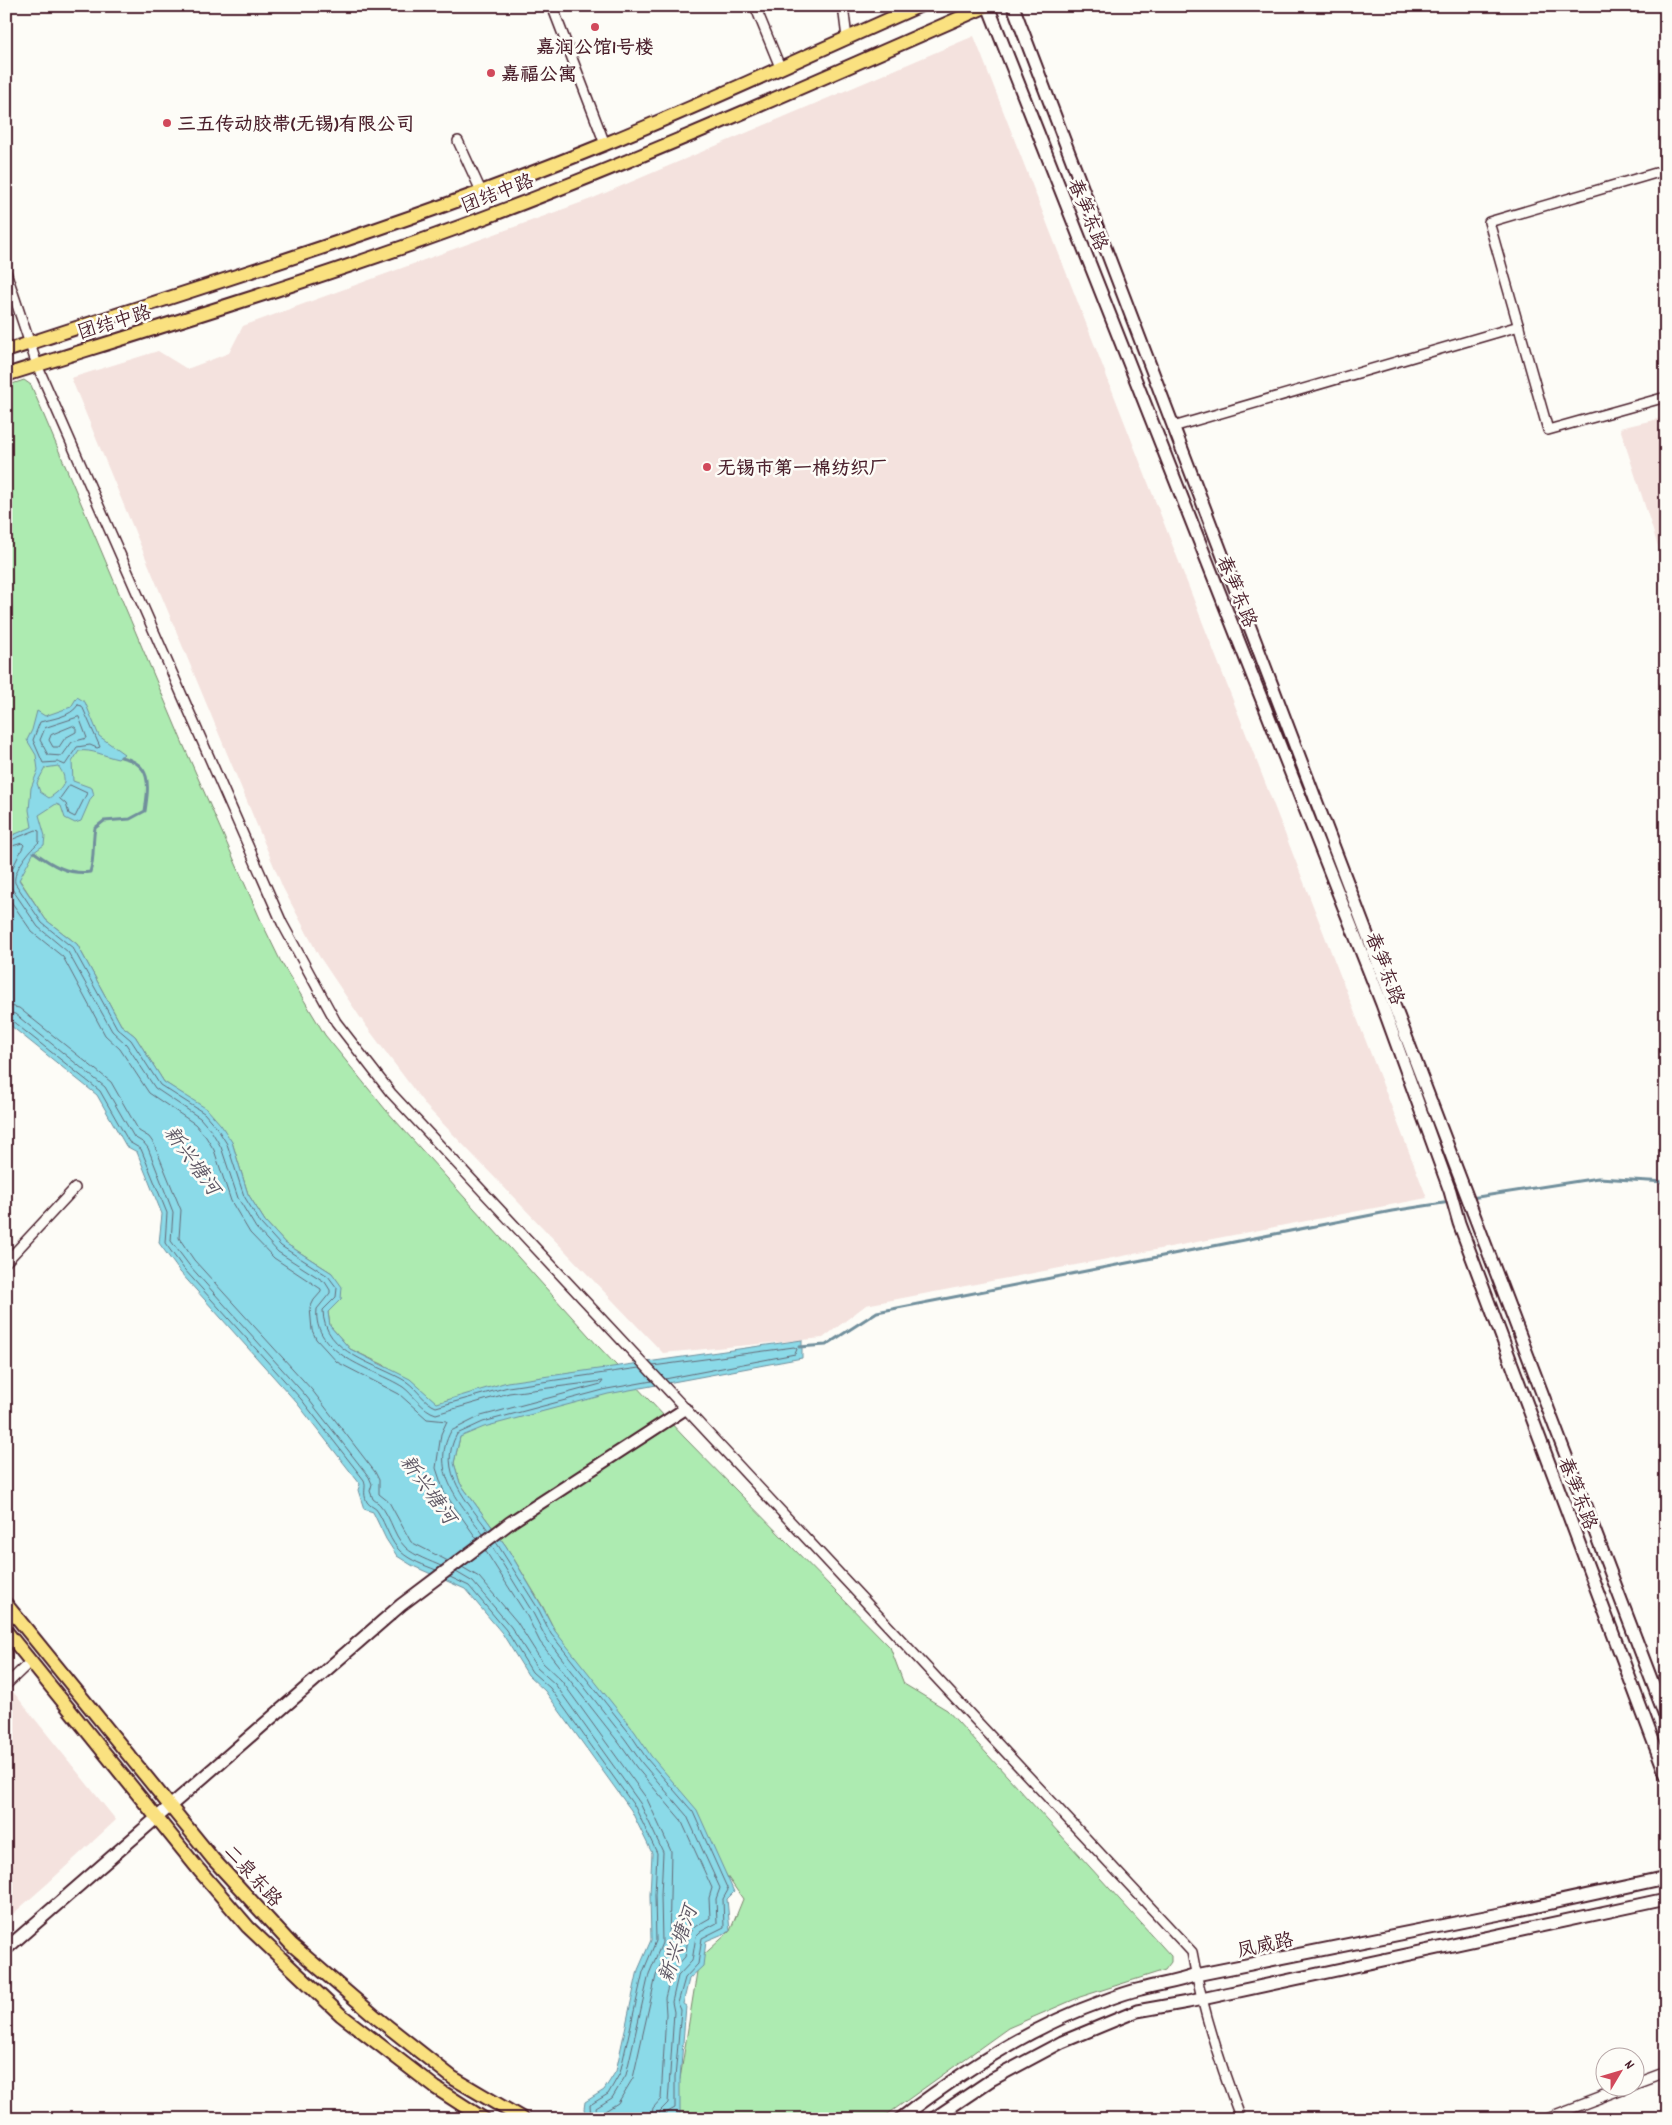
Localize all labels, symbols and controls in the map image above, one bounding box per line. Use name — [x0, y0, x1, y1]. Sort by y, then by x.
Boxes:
marker: 嘉润公馆1号楼 — [589, 21, 601, 33]
place label: 嘉润公馆1号楼 — [536, 36, 654, 63]
place label: 嘉福公寓 — [501, 63, 577, 90]
marker: 嘉福公寓 — [485, 67, 497, 79]
place label: 三五传动胶带(无锡)有限公司 — [177, 113, 415, 140]
marker: 三五传动胶带(无锡)有限公司 — [161, 117, 173, 129]
street label: 团结中路 — [458, 169, 539, 221]
street label: 春笋东路 — [1059, 175, 1113, 256]
street label: 团结中路 — [75, 300, 155, 348]
place label: 无锡市第一棉纺织厂 — [717, 457, 888, 484]
marker: 无锡市第一棉纺织厂 — [701, 461, 713, 473]
street label: 春笋东路 — [1208, 552, 1262, 633]
street label: 春笋东路 — [1357, 929, 1409, 1010]
water label: 新兴塘河 — [156, 1121, 227, 1205]
water label: 新兴塘河 — [392, 1450, 463, 1534]
street label: 春笋东路 — [1550, 1454, 1602, 1535]
street label: 二泉东路 — [216, 1840, 287, 1915]
water label: 新兴塘河 — [654, 1900, 707, 1987]
street label: 凤威路 — [1235, 1928, 1296, 1967]
north arrow — [1594, 2048, 1644, 2098]
text: N — [1619, 2056, 1639, 2074]

